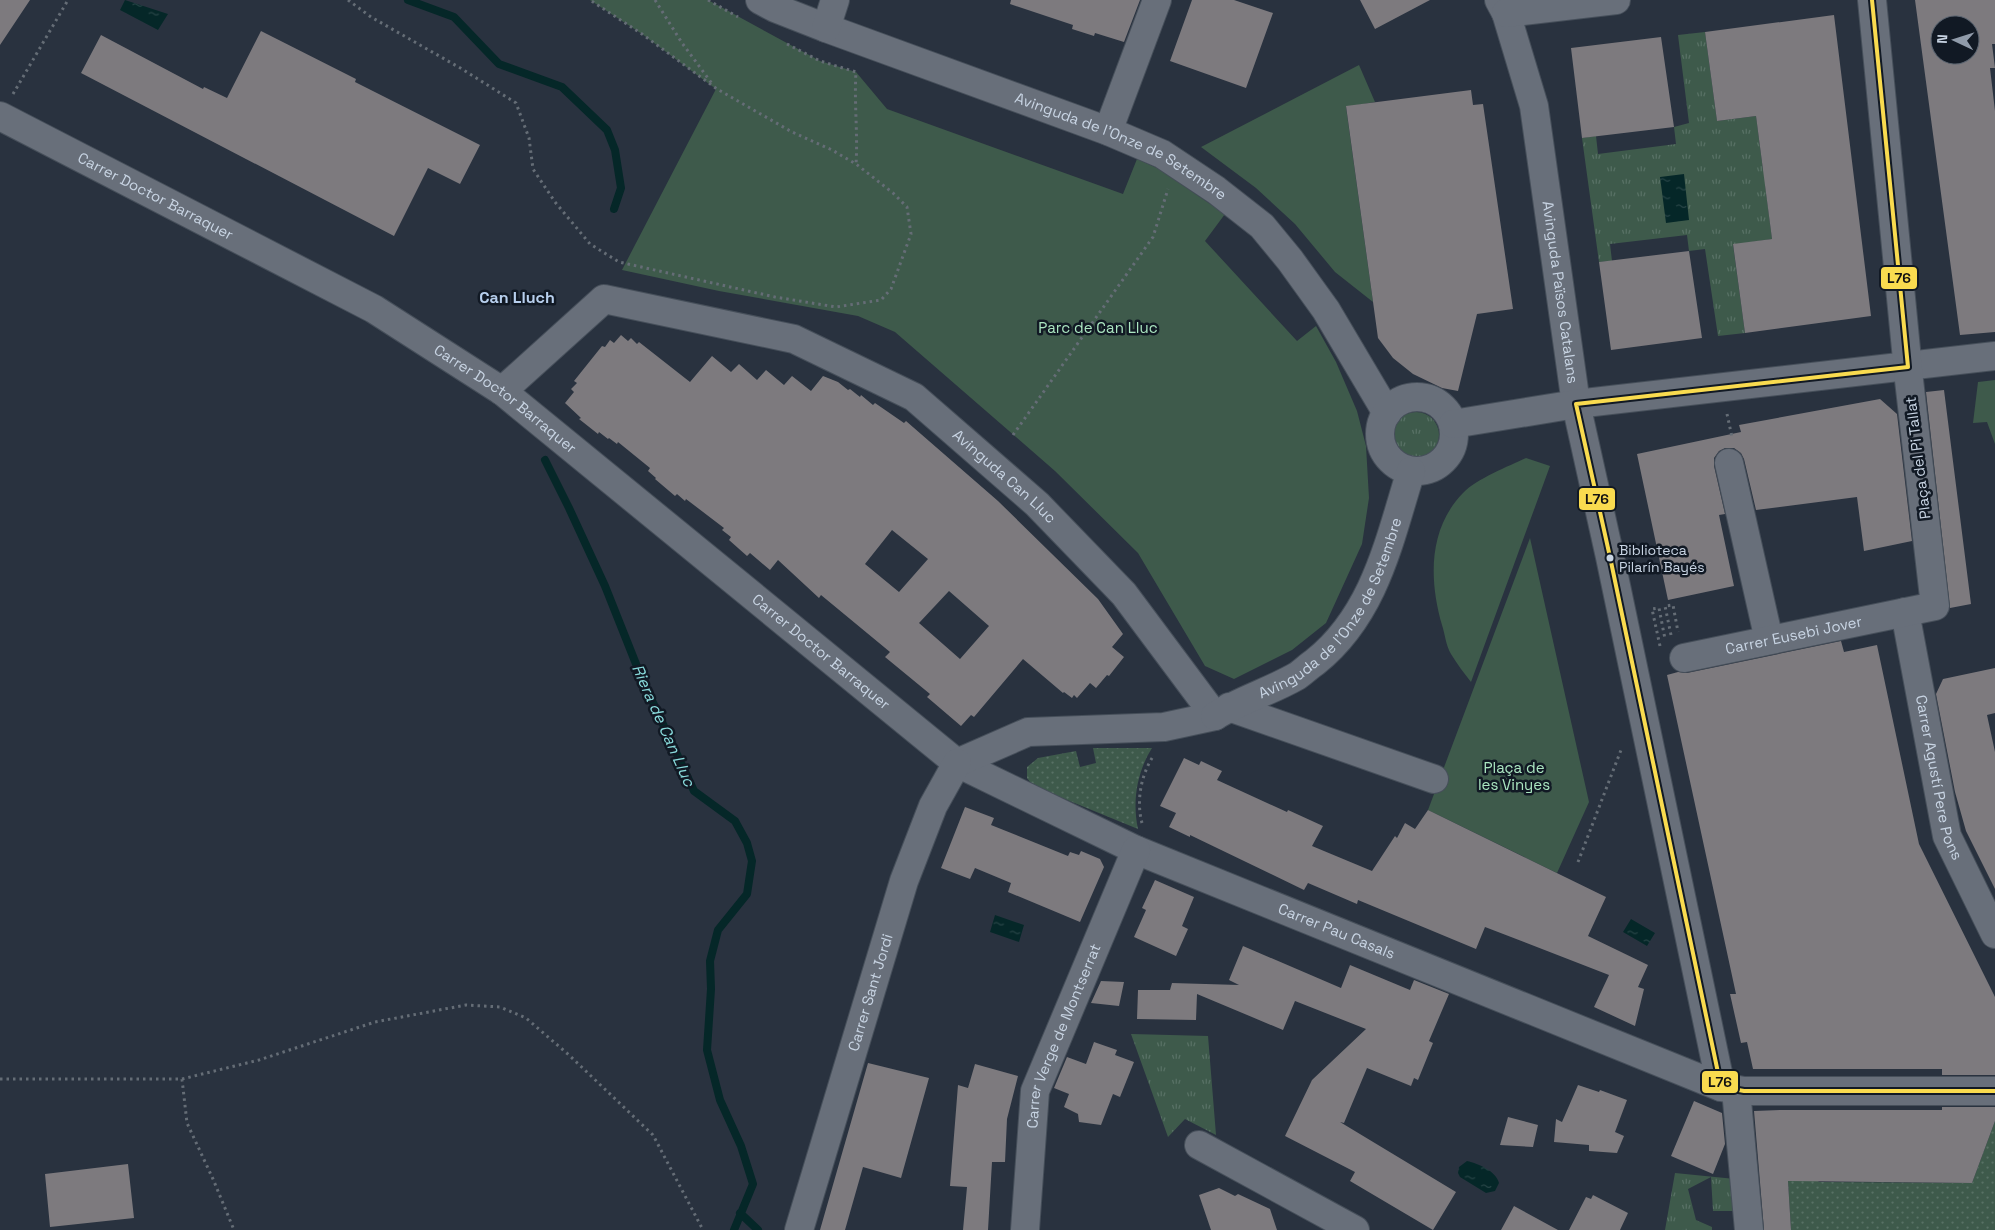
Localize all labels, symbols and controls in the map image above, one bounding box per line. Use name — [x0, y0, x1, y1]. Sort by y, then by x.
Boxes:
north arrow — [1930, 15, 1980, 65]
text: N — [1933, 34, 1951, 44]
street label: Avinguda de l'Onze de Setembre — [1012, 88, 1231, 204]
street label: Carrer Doctor Barraquer — [75, 148, 237, 244]
street label: Avinguda Països Catalans — [1538, 200, 1583, 385]
line badge: L76 — [1880, 266, 1918, 290]
text: L76 — [1887, 269, 1911, 287]
district label: Can Lluch — [479, 287, 555, 308]
park label: Parc de Can Lluc — [1038, 318, 1158, 337]
street label: Carrer Doctor Barraquer — [430, 340, 581, 457]
street label: Plaça del Pi Tallat — [1901, 396, 1934, 520]
street label: Avinguda Can Lluc — [949, 425, 1061, 527]
line badge: L76 — [1578, 487, 1616, 511]
text: L76 — [1585, 490, 1609, 508]
street label: Avinguda de l'Onze de Setembre — [1255, 515, 1406, 702]
place label: Biblioteca Pilarín Bayés — [1619, 541, 1705, 576]
marker: Biblioteca Pilarín Bayés — [1605, 553, 1615, 563]
street label: Carrer Doctor Barraquer — [749, 590, 894, 714]
street label: Carrer Eusebi Jover — [1723, 611, 1864, 658]
water label: Riera de Can Lluc — [627, 661, 701, 791]
street label: Carrer Agustí Pere Pons — [1912, 693, 1967, 863]
park label: Plaça de les Vinyes — [1478, 758, 1550, 794]
street label: Carrer Pau Casals — [1276, 899, 1398, 963]
street label: Carrer Sant Jordi — [843, 931, 897, 1053]
street label: Carrer Verge de Montserrat — [1022, 941, 1105, 1129]
line badge: L76 — [1701, 1070, 1739, 1094]
text: L76 — [1708, 1073, 1732, 1091]

